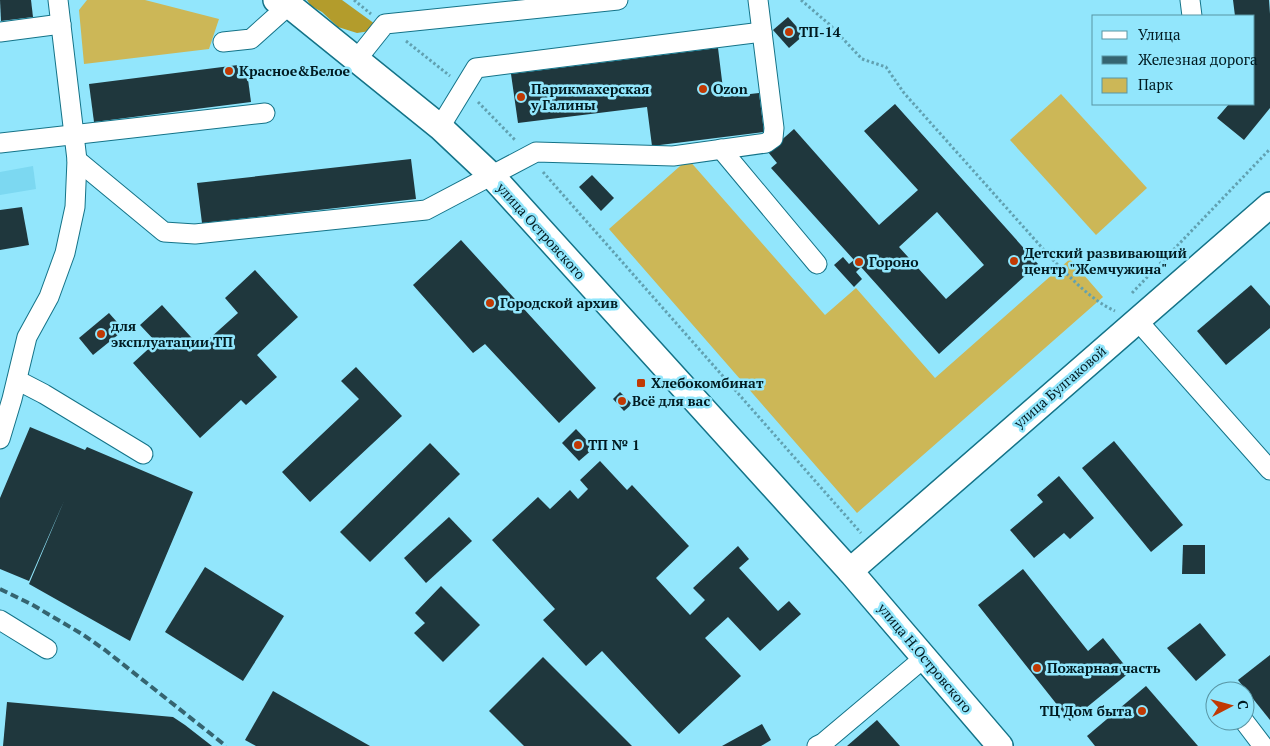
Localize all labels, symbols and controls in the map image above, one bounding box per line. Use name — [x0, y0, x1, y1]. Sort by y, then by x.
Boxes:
legend — [1092, 15, 1255, 105]
place label: ТП-14 — [799, 22, 841, 41]
text: Улица — [1138, 24, 1181, 44]
marker: ТП-14 — [783, 26, 795, 38]
text: Железная дорога — [1138, 49, 1258, 69]
place label: Красное&Белое — [239, 61, 350, 80]
marker: Красное&Белое — [223, 65, 235, 77]
text: Парк — [1138, 74, 1174, 94]
place label: Парикмахерская у Галины — [530, 79, 649, 114]
place label: Ozon — [713, 79, 748, 98]
marker: Ozon — [697, 83, 709, 95]
marker: Парикмахерская у Галины — [515, 91, 527, 103]
street label: улица Островского — [492, 177, 590, 283]
place label: Детский развивающий центр "Жемчужина" — [1024, 243, 1187, 278]
place label: Гороно — [869, 252, 919, 271]
marker: Детский развивающий центр "Жемчужина" — [1008, 255, 1020, 267]
marker: Гороно — [853, 256, 865, 268]
place label: Городской архив — [500, 293, 618, 312]
marker: Городской архив — [484, 297, 496, 309]
place label: для эксплуатации ТП — [111, 316, 233, 351]
marker: для эксплуатации ТП — [95, 328, 107, 340]
street label: улица Булгаковой — [1009, 341, 1110, 433]
place label: Хлебокомбинат — [651, 373, 764, 392]
marker: Хлебокомбинат — [635, 377, 647, 389]
place label: Всё для вас — [632, 391, 710, 410]
marker: Всё для вас — [616, 395, 628, 407]
place label: ТП № 1 — [588, 435, 640, 454]
marker: ТП № 1 — [572, 439, 584, 451]
street label: улица Н.Островского — [873, 598, 977, 717]
place label: Пожарная часть — [1047, 658, 1161, 677]
marker: Пожарная часть — [1031, 662, 1043, 674]
north arrow — [1205, 681, 1255, 731]
text: С — [1234, 699, 1253, 710]
place label: ТЦ Дом быта — [1040, 701, 1132, 720]
marker: ТЦ Дом быта — [1136, 705, 1148, 717]

